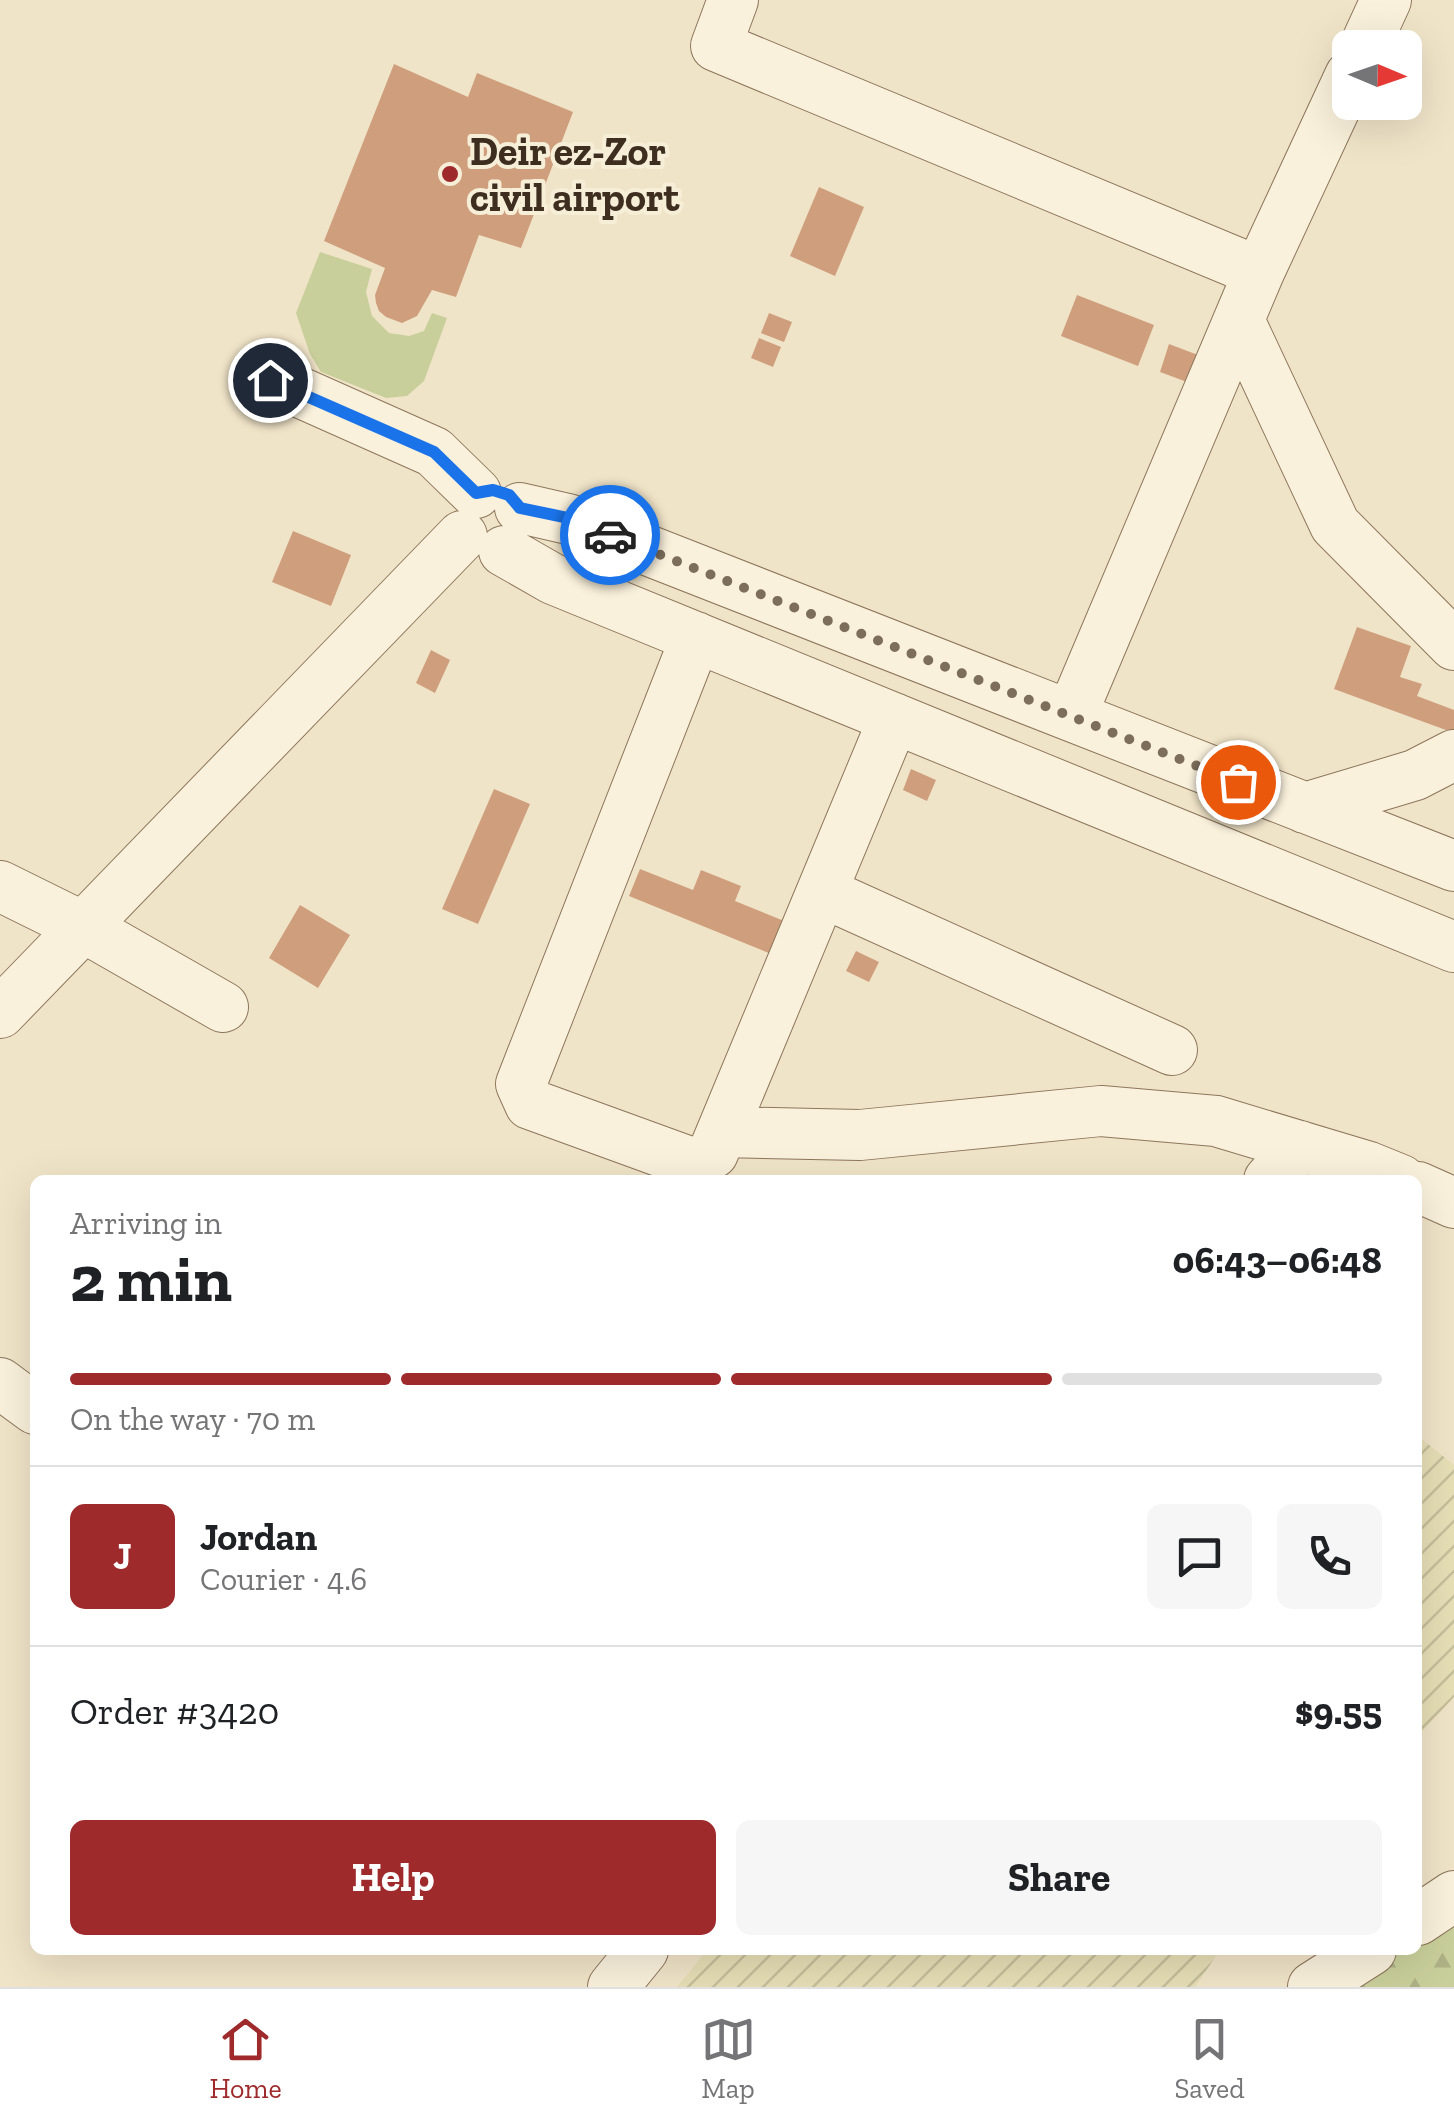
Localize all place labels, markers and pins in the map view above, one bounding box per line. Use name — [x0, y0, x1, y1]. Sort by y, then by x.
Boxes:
place label: Deir ez-Zor civil airport — [470, 127, 680, 221]
marker: Deir ez-Zor civil airport — [439, 163, 461, 185]
pin — [228, 338, 313, 423]
pin — [1196, 740, 1281, 825]

